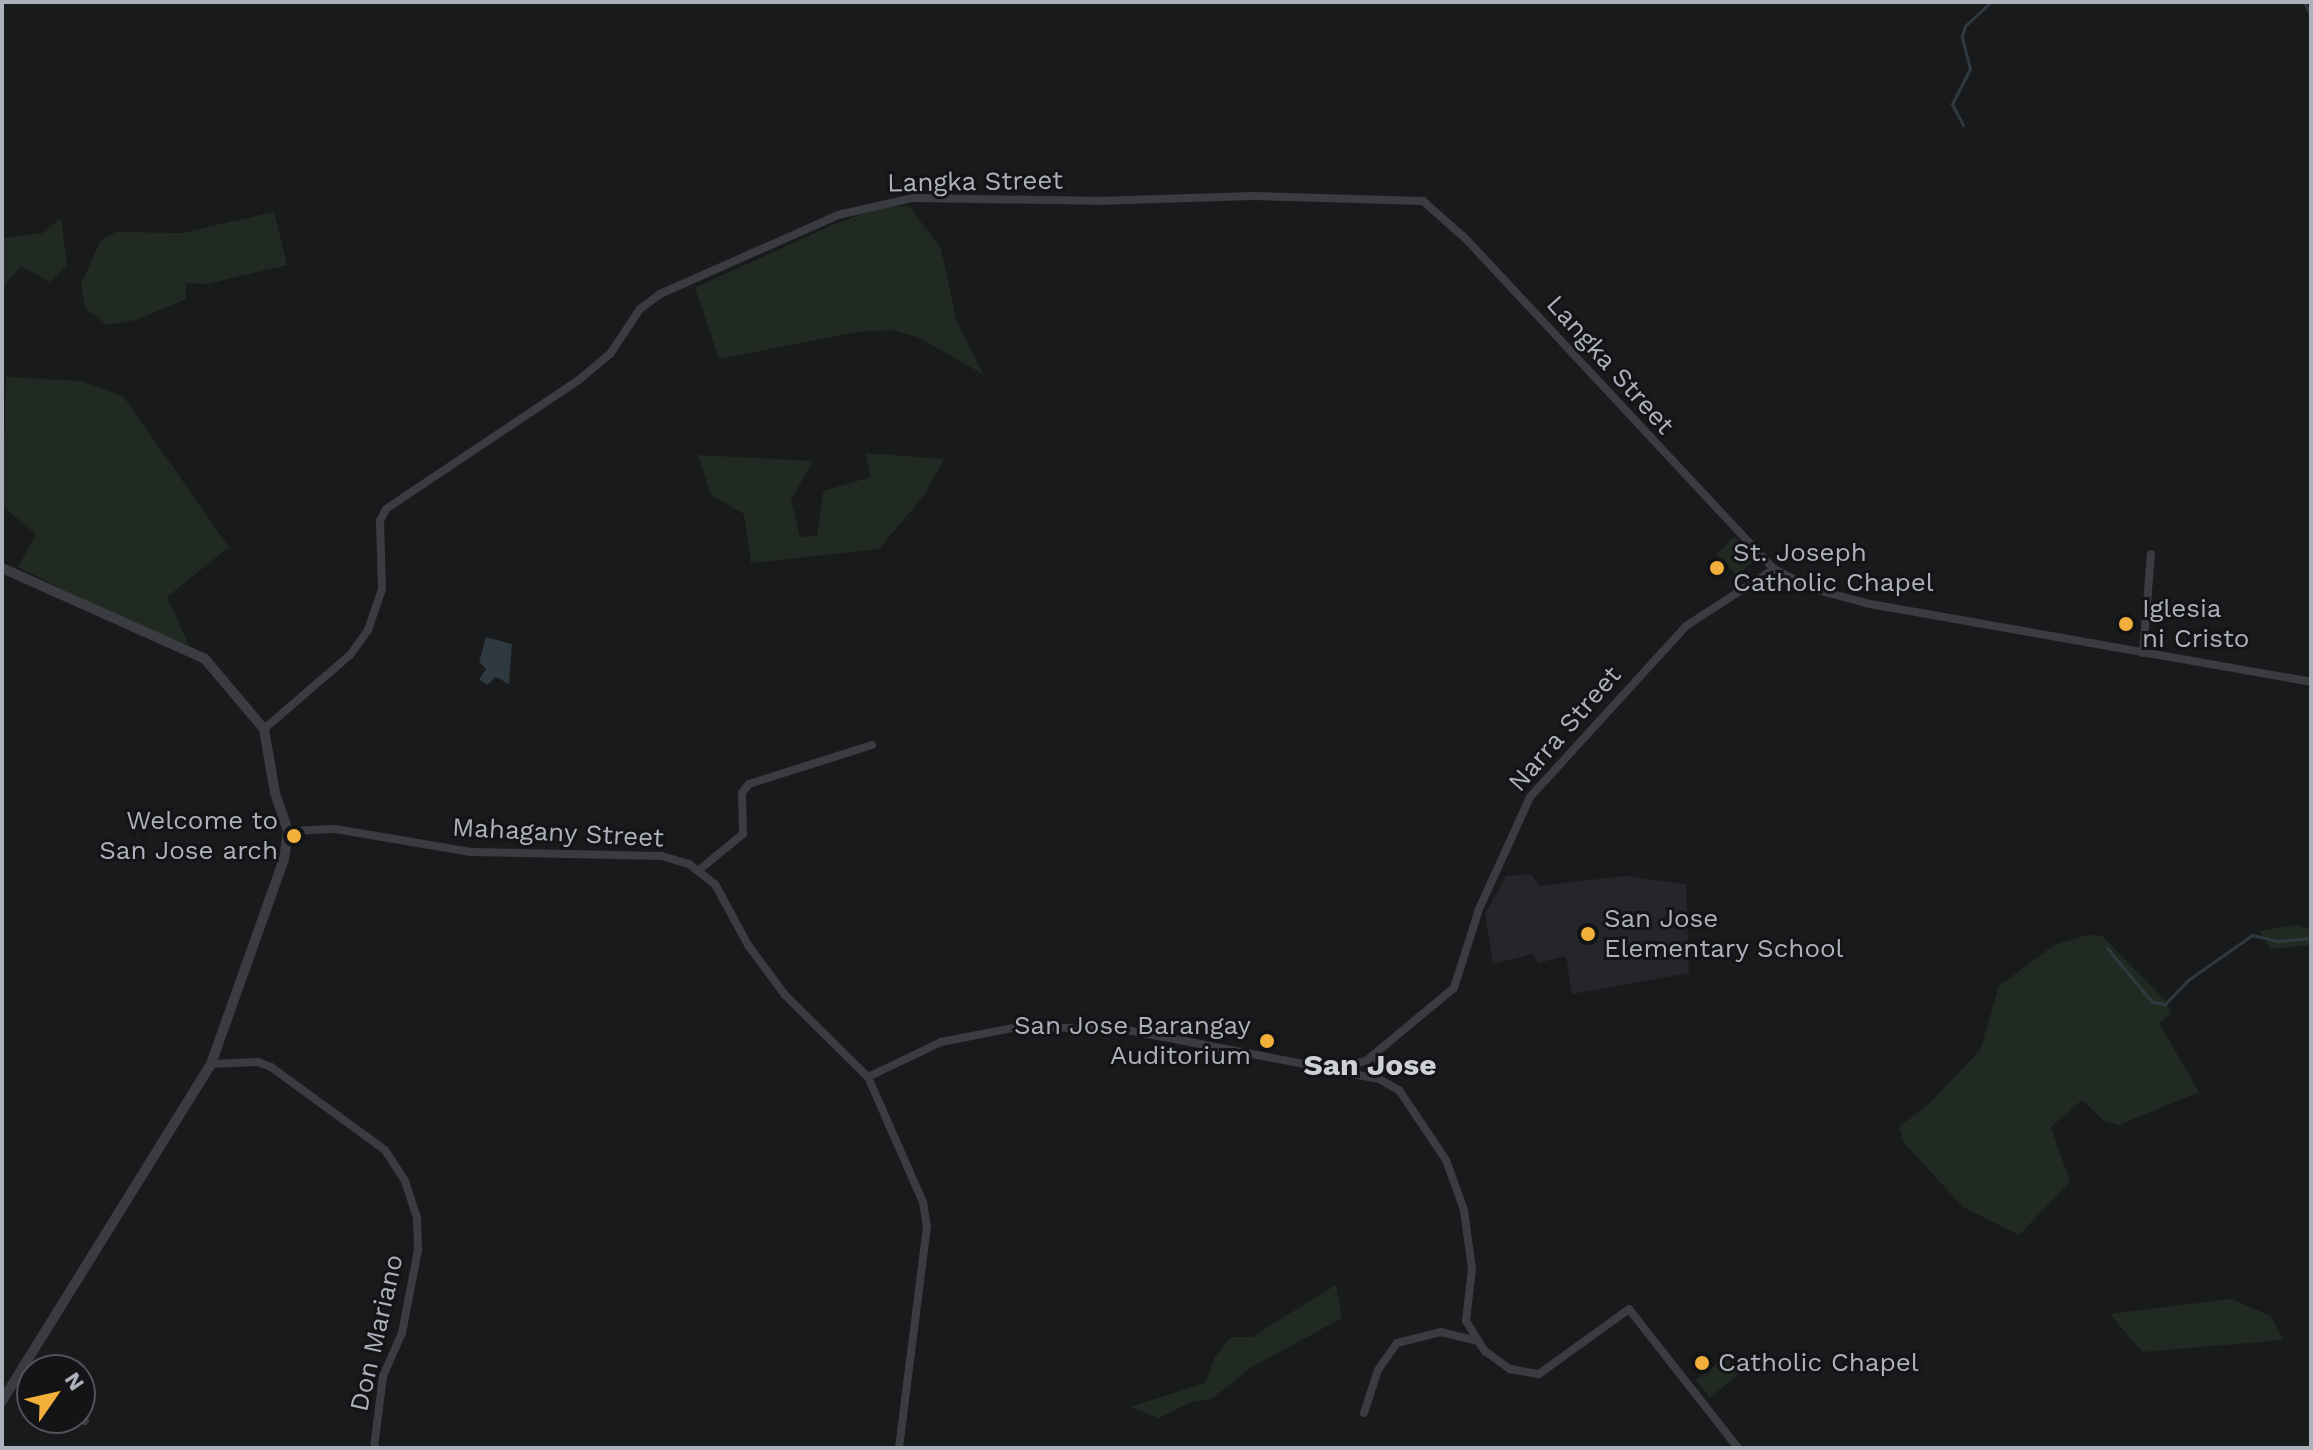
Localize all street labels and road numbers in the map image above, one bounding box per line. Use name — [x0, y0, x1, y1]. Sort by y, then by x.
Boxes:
street label: Langka Street — [886, 165, 1064, 199]
street label: Langka Street — [1539, 289, 1681, 441]
street label: Narra Street — [1502, 660, 1628, 798]
street label: Mahagany Street — [451, 812, 665, 854]
street label: Don Mariano — [344, 1252, 410, 1414]

